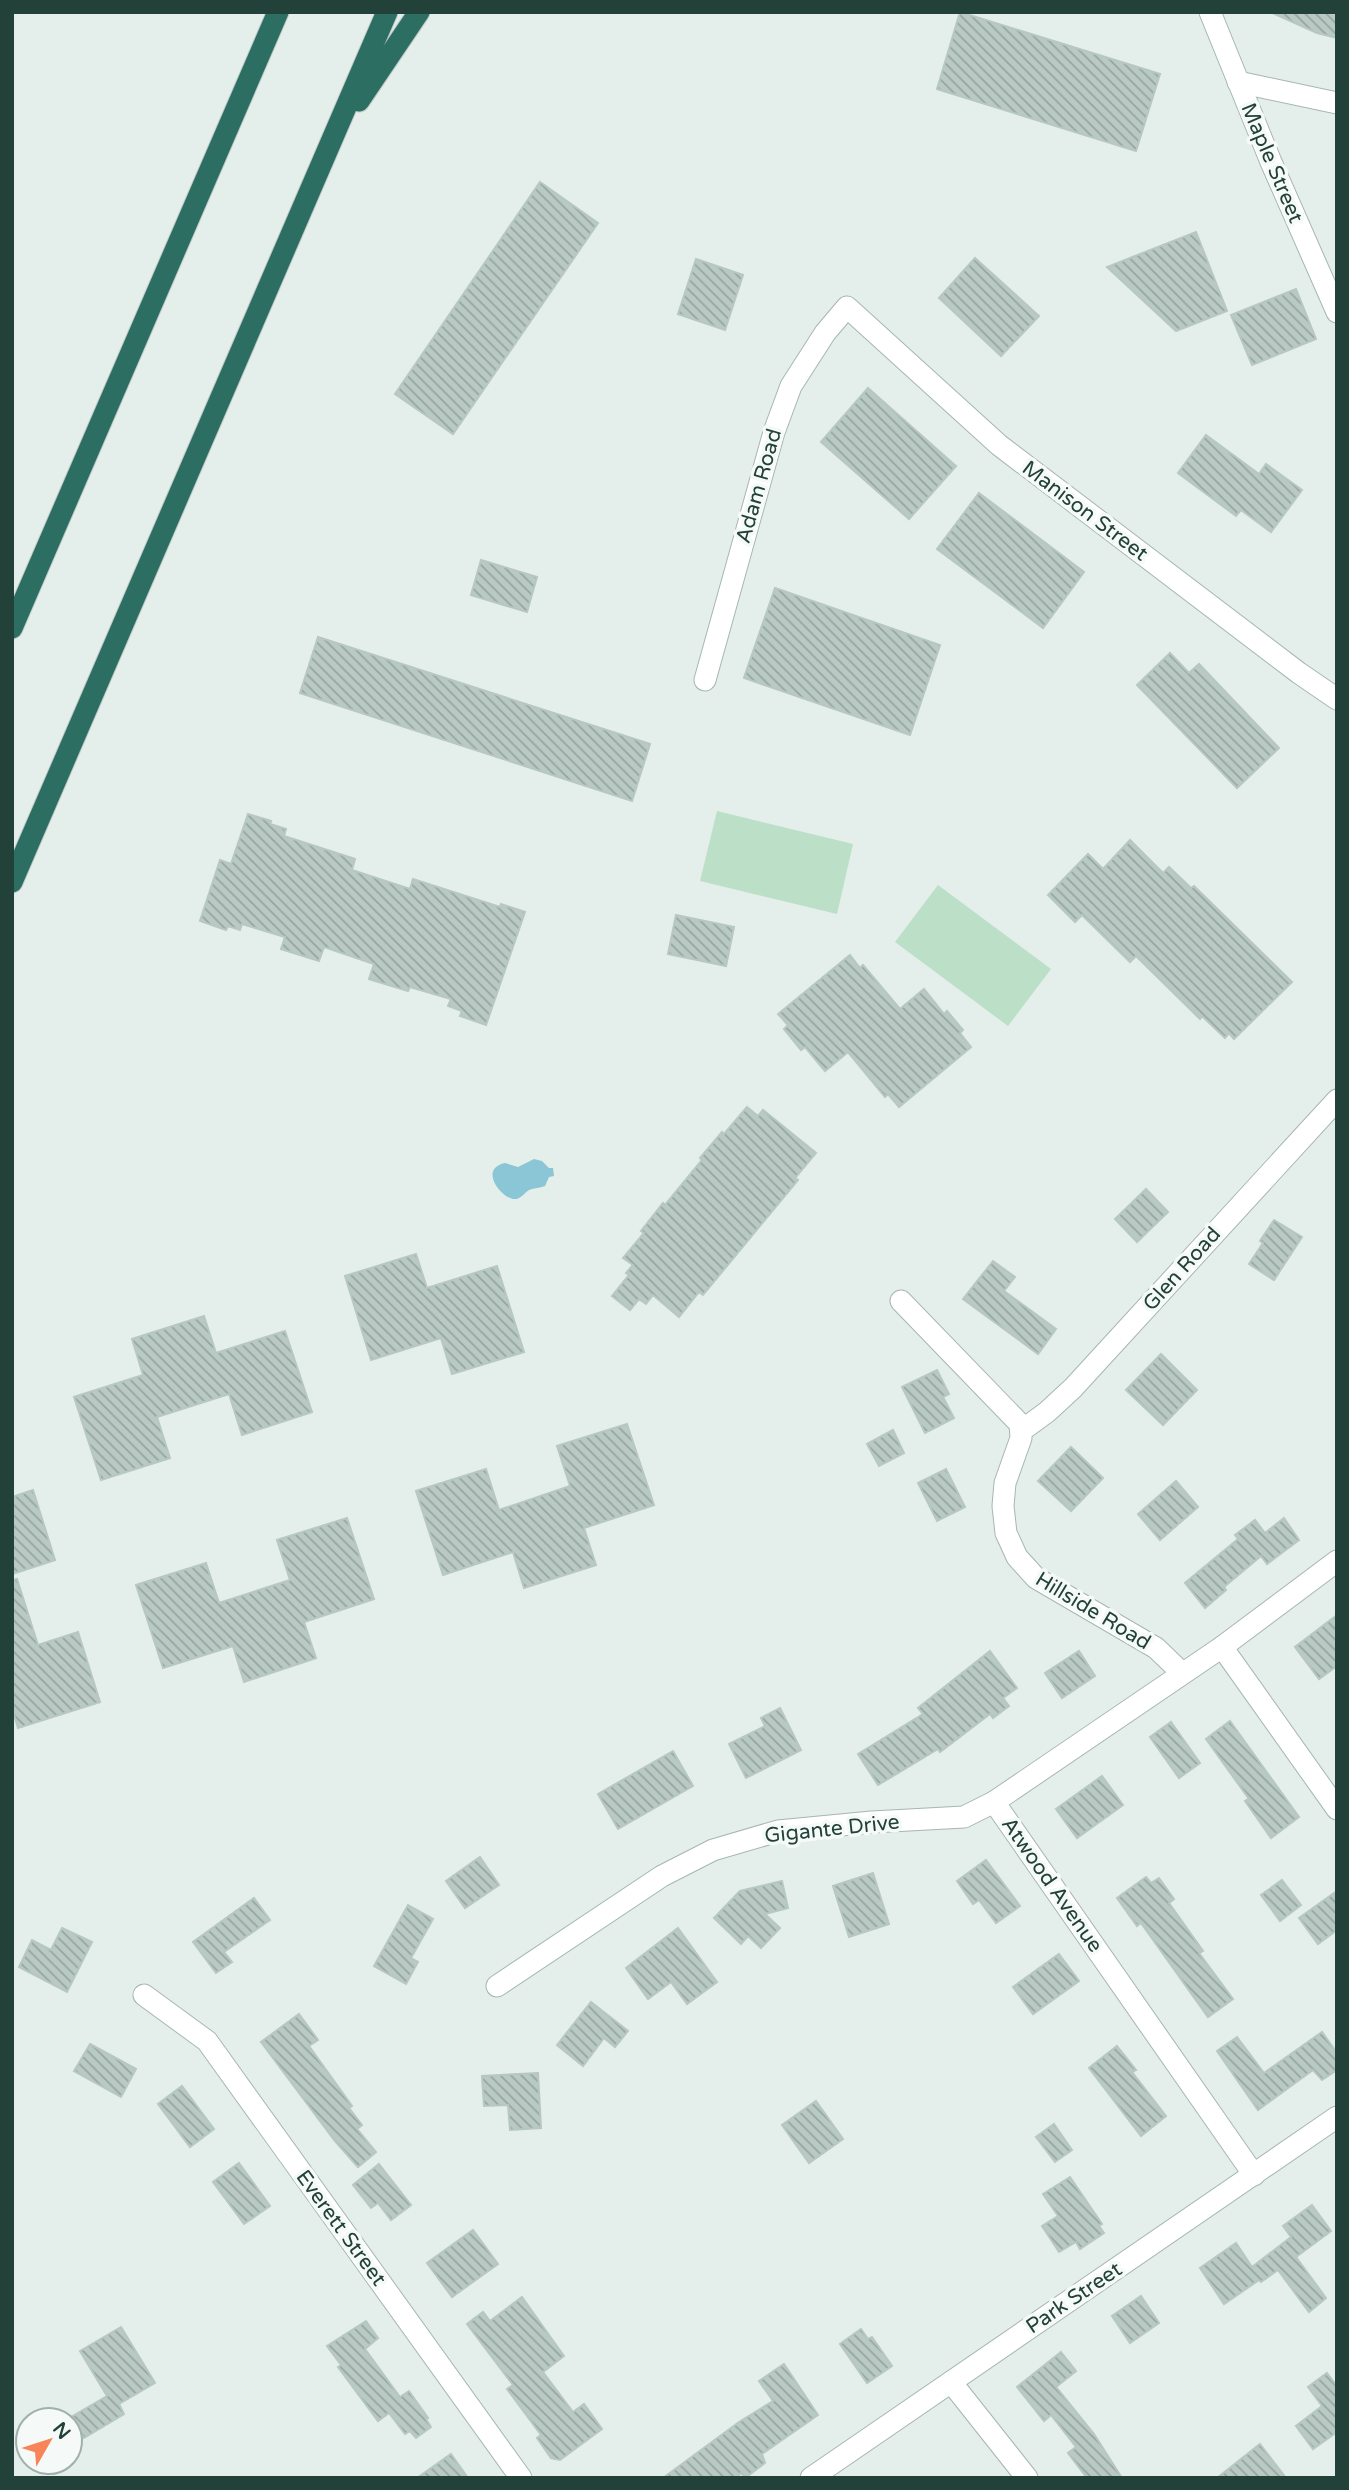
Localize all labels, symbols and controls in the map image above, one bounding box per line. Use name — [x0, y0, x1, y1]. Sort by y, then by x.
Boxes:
street label: Maple Street — [1235, 99, 1309, 227]
street label: Adam Road — [731, 426, 787, 546]
street label: Manison Street — [1017, 456, 1153, 566]
street label: Glen Road — [1138, 1222, 1226, 1316]
street label: Hillside Road — [1031, 1567, 1155, 1655]
street label: Gigante Drive — [763, 1809, 901, 1849]
street label: Atwood Avenue — [996, 1813, 1108, 1957]
street label: Everett Street — [291, 2165, 391, 2291]
street label: Park Street — [1021, 2257, 1127, 2339]
north arrow — [14, 2406, 84, 2476]
text: N — [48, 2418, 75, 2444]

